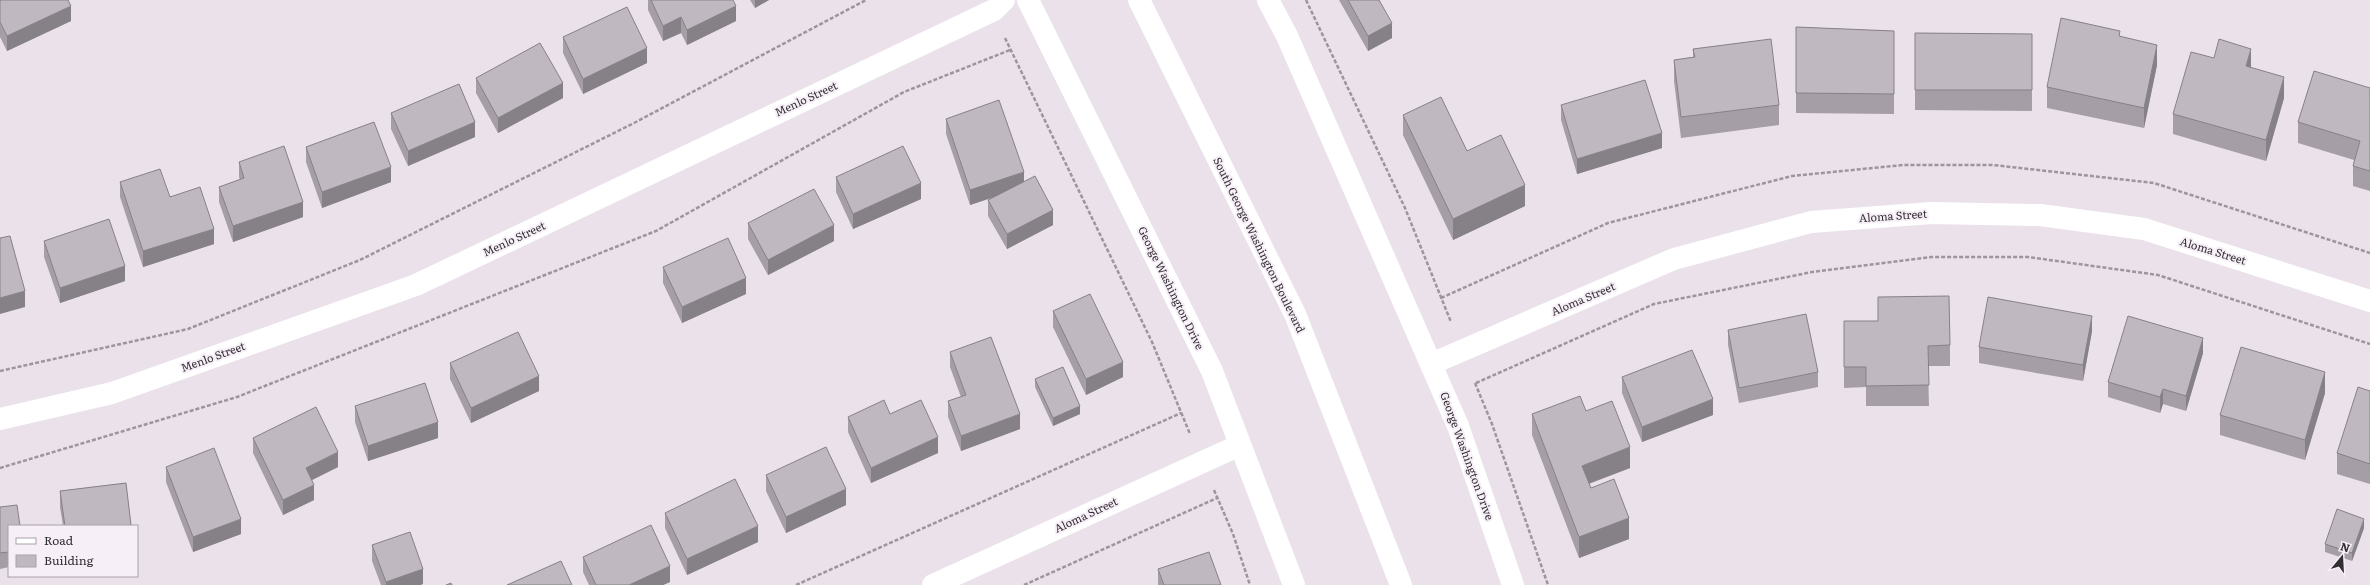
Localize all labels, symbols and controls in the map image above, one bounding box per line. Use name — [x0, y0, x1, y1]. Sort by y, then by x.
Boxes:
street label: Menlo Street — [772, 76, 840, 120]
street label: South George Washington Boulevard — [1210, 154, 1310, 335]
street label: Aloma Street — [1858, 205, 1928, 225]
street label: Menlo Street — [480, 216, 548, 260]
street label: George Washington Drive — [1135, 223, 1209, 352]
street label: Aloma Street — [2178, 232, 2249, 268]
street label: Aloma Street — [1548, 277, 1618, 319]
street label: Menlo Street — [178, 337, 248, 375]
street label: George Washington Drive — [1437, 389, 1499, 522]
street label: Aloma Street — [1051, 492, 1120, 536]
legend — [8, 525, 138, 577]
text: Road — [44, 531, 74, 549]
north arrow — [2322, 537, 2362, 577]
text: N — [2339, 538, 2352, 556]
text: Building — [44, 551, 94, 569]

